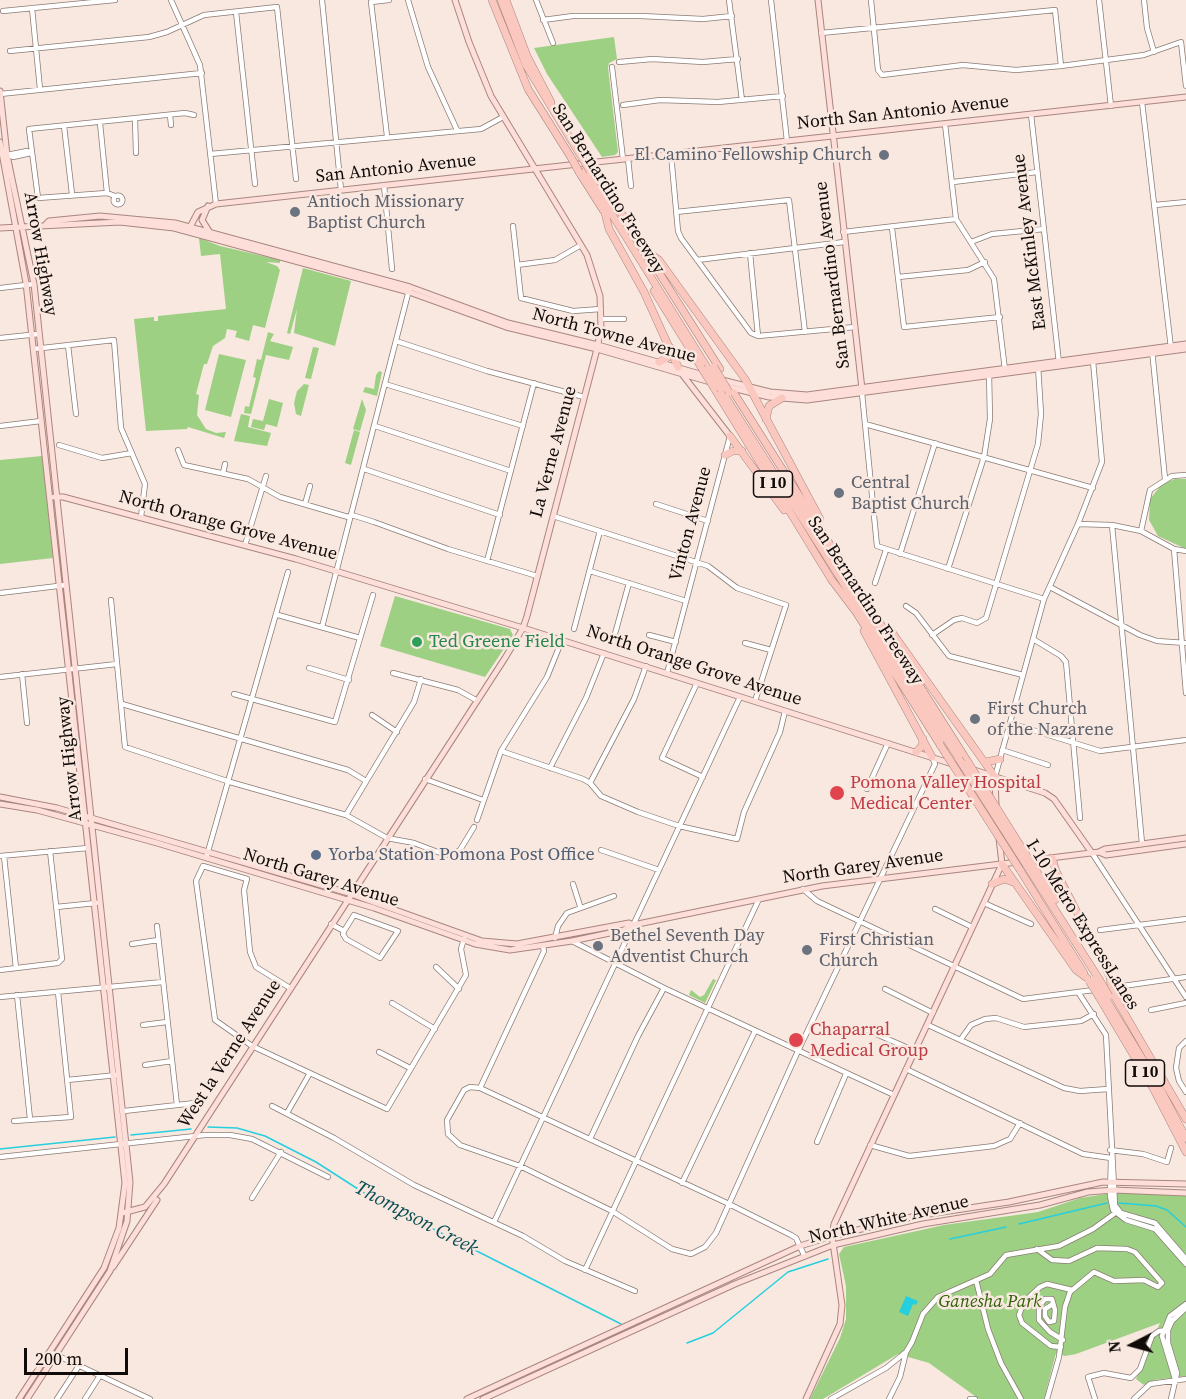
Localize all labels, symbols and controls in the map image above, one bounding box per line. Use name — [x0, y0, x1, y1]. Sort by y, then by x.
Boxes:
street label: North San Antonio Avenue — [796, 91, 1010, 135]
street label: San Bernardino Freeway — [547, 100, 669, 278]
place label: El Camino Fellowship Church — [634, 144, 872, 166]
marker: El Camino Fellowship Church — [877, 148, 891, 162]
street label: San Antonio Avenue — [315, 150, 477, 188]
street label: East McKinley Avenue — [1008, 153, 1052, 331]
street label: San Bernardino Avenue — [811, 180, 855, 370]
street label: Arrow Highway — [18, 190, 62, 318]
place label: Antioch Missionary Baptist Church — [307, 191, 464, 234]
marker: Antioch Missionary Baptist Church — [288, 205, 302, 219]
street label: North Towne Avenue — [530, 304, 698, 368]
street label: La Verne Avenue — [526, 384, 582, 520]
street label: Vinton Avenue — [665, 464, 717, 584]
road number: I 10 — [754, 471, 792, 497]
place label: Central Baptist Church — [851, 472, 970, 514]
street label: North Orange Grove Avenue — [116, 486, 340, 566]
marker: Central Baptist Church — [832, 486, 846, 500]
street label: San Bernardino Freeway — [802, 513, 928, 689]
street label: North Orange Grove Avenue — [584, 621, 804, 711]
place label: Ted Greene Field — [429, 631, 565, 653]
marker: Ted Greene Field — [410, 635, 424, 649]
street label: Arrow Highway — [53, 695, 87, 823]
place label: First Church of the Nazarene — [987, 698, 1114, 740]
marker: First Church of the Nazarene — [968, 712, 982, 726]
place label: Pomona Valley Hospital Medical Center — [850, 772, 1041, 814]
marker: Pomona Valley Hospital Medical Center — [828, 784, 846, 802]
street label: I-10 Metro ExpressLanes — [1021, 836, 1143, 1014]
street label: North Garey Avenue — [240, 844, 402, 912]
place label: Yorba Station Pomona Post Office — [328, 844, 595, 866]
street label: North Garey Avenue — [781, 845, 945, 889]
marker: Yorba Station Pomona Post Office — [309, 848, 323, 862]
place label: Bethel Seventh Day Adventist Church — [610, 925, 765, 968]
place label: First Christian Church — [819, 929, 934, 972]
marker: Bethel Seventh Day Adventist Church — [591, 939, 605, 953]
marker: First Christian Church — [800, 943, 814, 957]
street label: West la Verne Avenue — [174, 976, 286, 1132]
place label: Chaparral Medical Group — [810, 1019, 928, 1062]
marker: Chaparral Medical Group — [787, 1031, 805, 1049]
road number: I 10 — [1126, 1060, 1164, 1086]
water label: Thompson Creek — [350, 1176, 482, 1262]
street label: North White Avenue — [807, 1191, 971, 1249]
park label: Ganesha Park — [939, 1291, 1041, 1313]
north arrow — [1102, 1315, 1162, 1375]
scale bar — [27, 1336, 130, 1374]
text: N — [1103, 1340, 1126, 1354]
text: 200 m — [35, 1346, 82, 1371]

